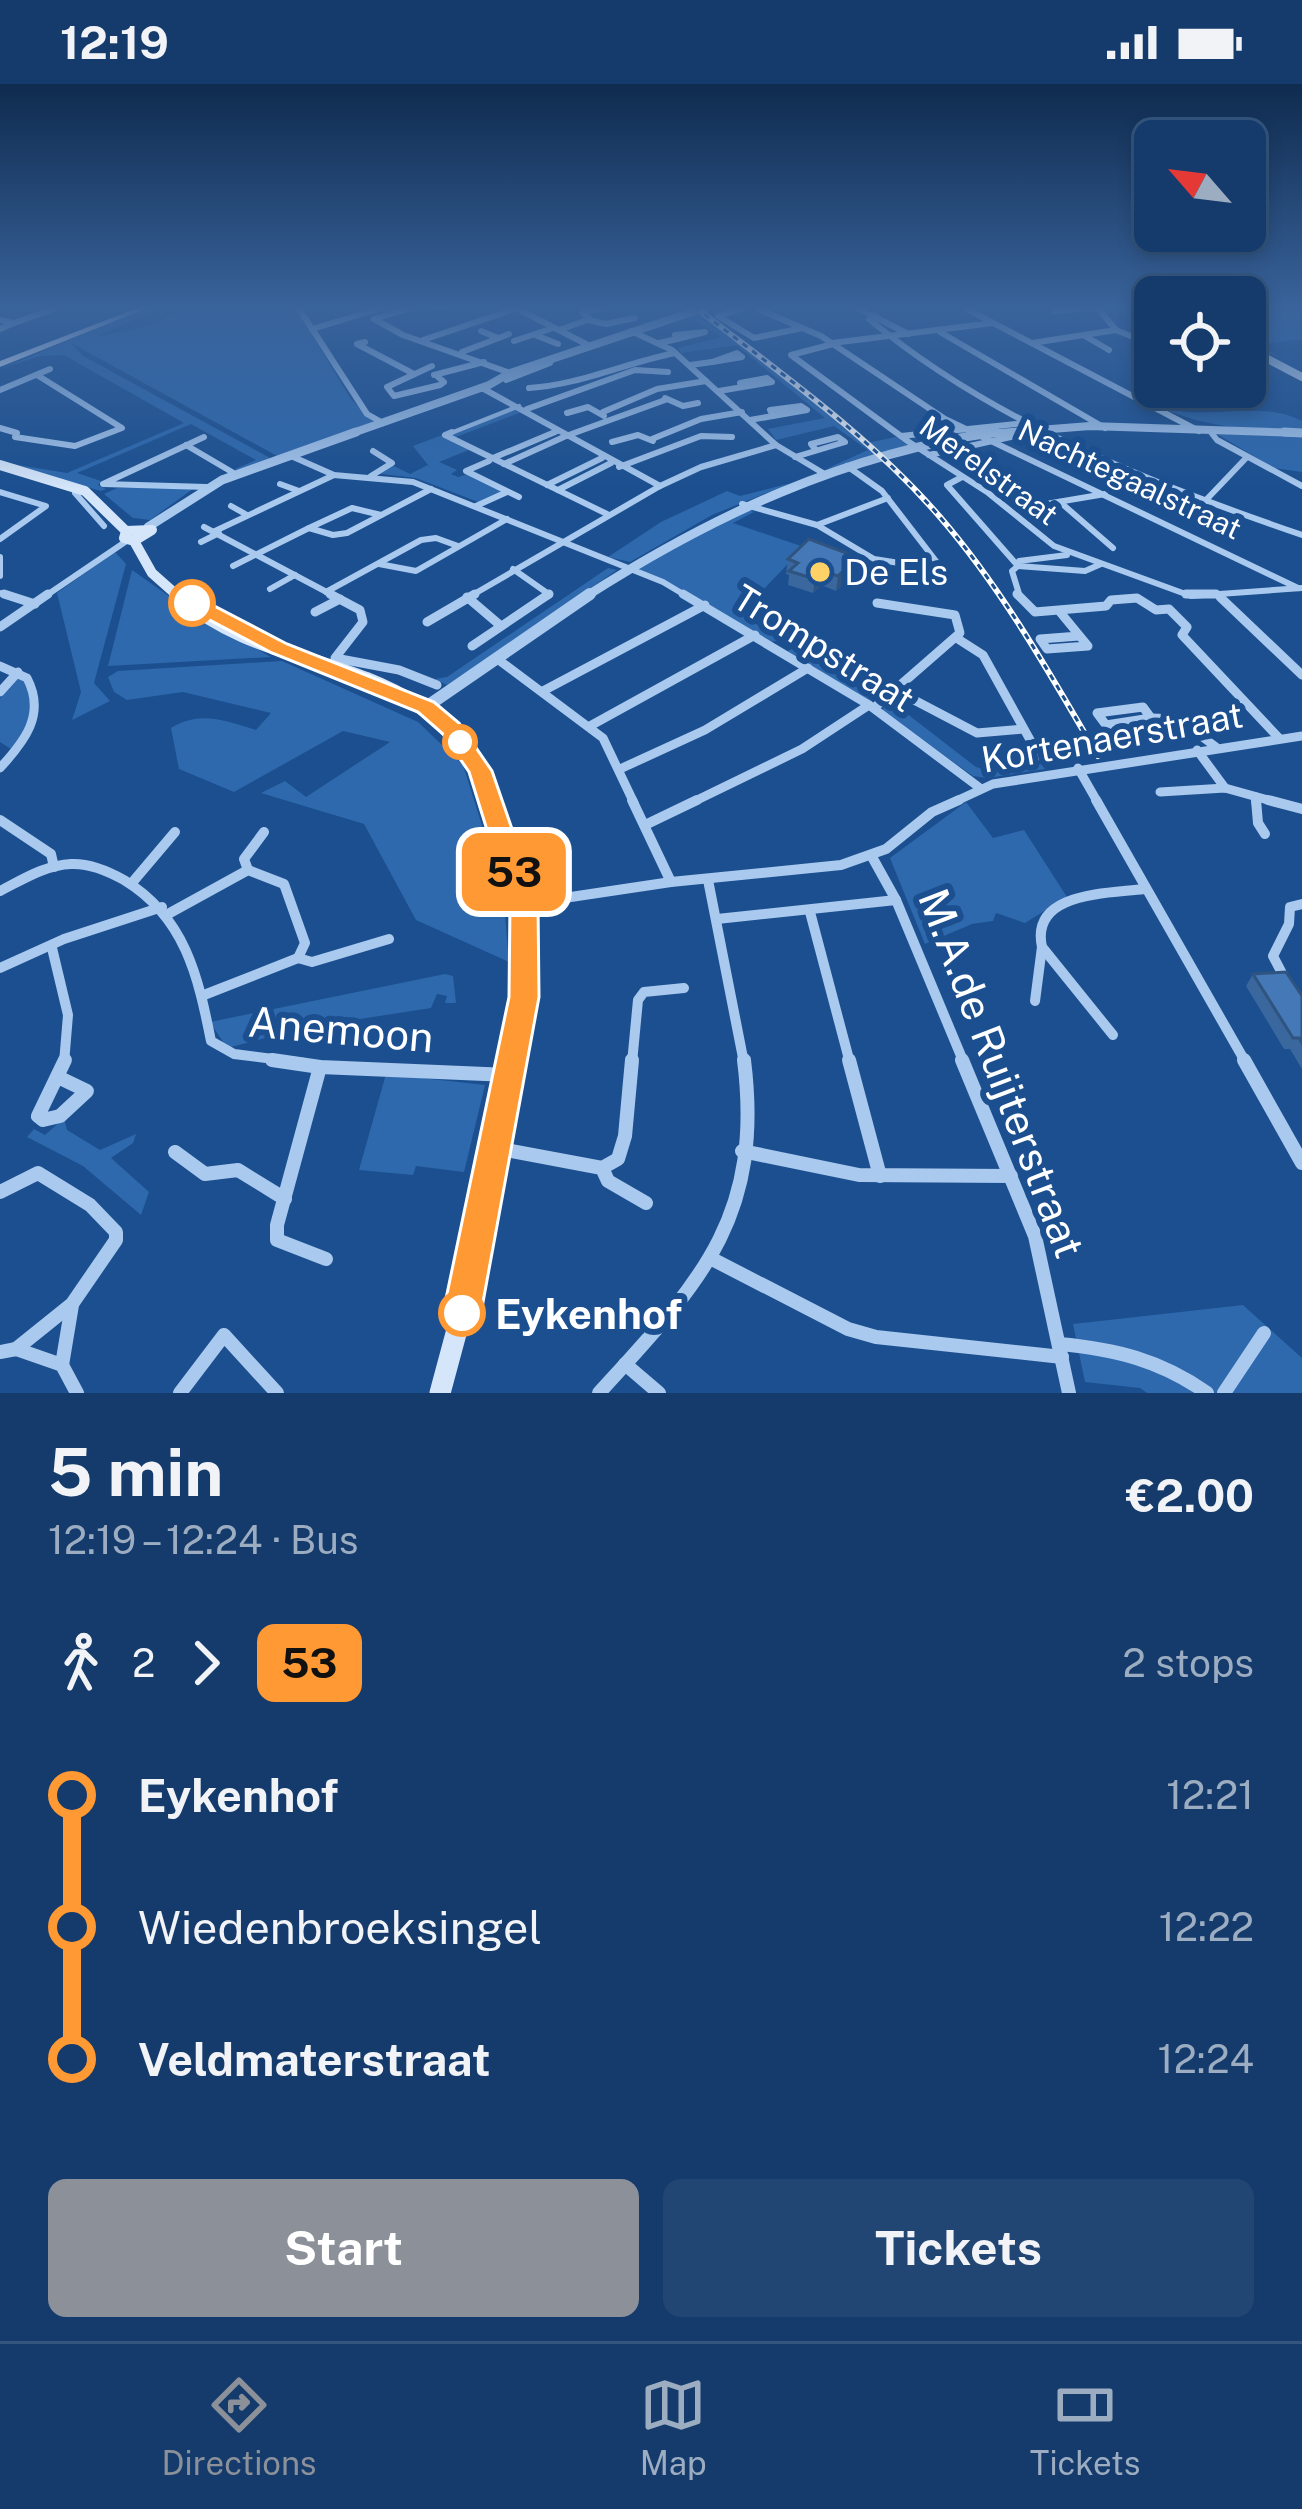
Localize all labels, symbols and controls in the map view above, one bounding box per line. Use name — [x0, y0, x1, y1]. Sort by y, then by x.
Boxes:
text: 12:19 — [60, 16, 169, 69]
north arrow — [1134, 120, 1266, 252]
map controls — [1134, 120, 1266, 408]
button: locate — [1134, 276, 1266, 408]
street label: Merelstraat — [913, 408, 1065, 532]
street label: Nachtegaalstraat — [1013, 412, 1247, 546]
place label: De Els — [844, 551, 948, 593]
marker: De Els — [807, 559, 833, 585]
street label: Trompstraat — [726, 576, 922, 720]
unlabelled marker — [170, 581, 214, 625]
street label: Kortenaerstraat — [978, 693, 1246, 781]
unlabelled marker — [444, 726, 476, 758]
line badge: 53 — [460, 833, 568, 911]
text: 53 — [486, 847, 542, 896]
street label: M.A.de Ruijterstraat — [909, 882, 1095, 1264]
street label: Anemoon — [246, 996, 436, 1062]
place label: Eykenhof — [495, 1289, 682, 1338]
marker: Eykenhof — [440, 1291, 484, 1335]
text: 5 min — [48, 1433, 224, 1511]
text: €2.00 — [1126, 1469, 1254, 1522]
text: 12:19 – 12:24 · Bus — [48, 1517, 359, 1563]
icon: walk — [48, 1630, 114, 1696]
icon: forward — [173, 1630, 239, 1696]
text: 53 — [281, 1638, 338, 1687]
text: 2 — [132, 1640, 155, 1686]
text: 2 stops — [1122, 1640, 1254, 1686]
text: Eykenhof — [138, 1769, 338, 1822]
text: 12:21 — [1166, 1772, 1254, 1818]
text: Wiedenbroeksingel — [138, 1901, 542, 1954]
text: 12:22 — [1159, 1904, 1254, 1950]
text: Veldmaterstraat — [138, 2033, 490, 2086]
text: 12:24 — [1158, 2036, 1254, 2082]
button: Start — [48, 2179, 639, 2317]
button: Tickets — [663, 2179, 1254, 2317]
tab: Directions — [162, 2372, 317, 2482]
tab: Map — [640, 2372, 707, 2482]
tab: Tickets — [1030, 2372, 1140, 2482]

